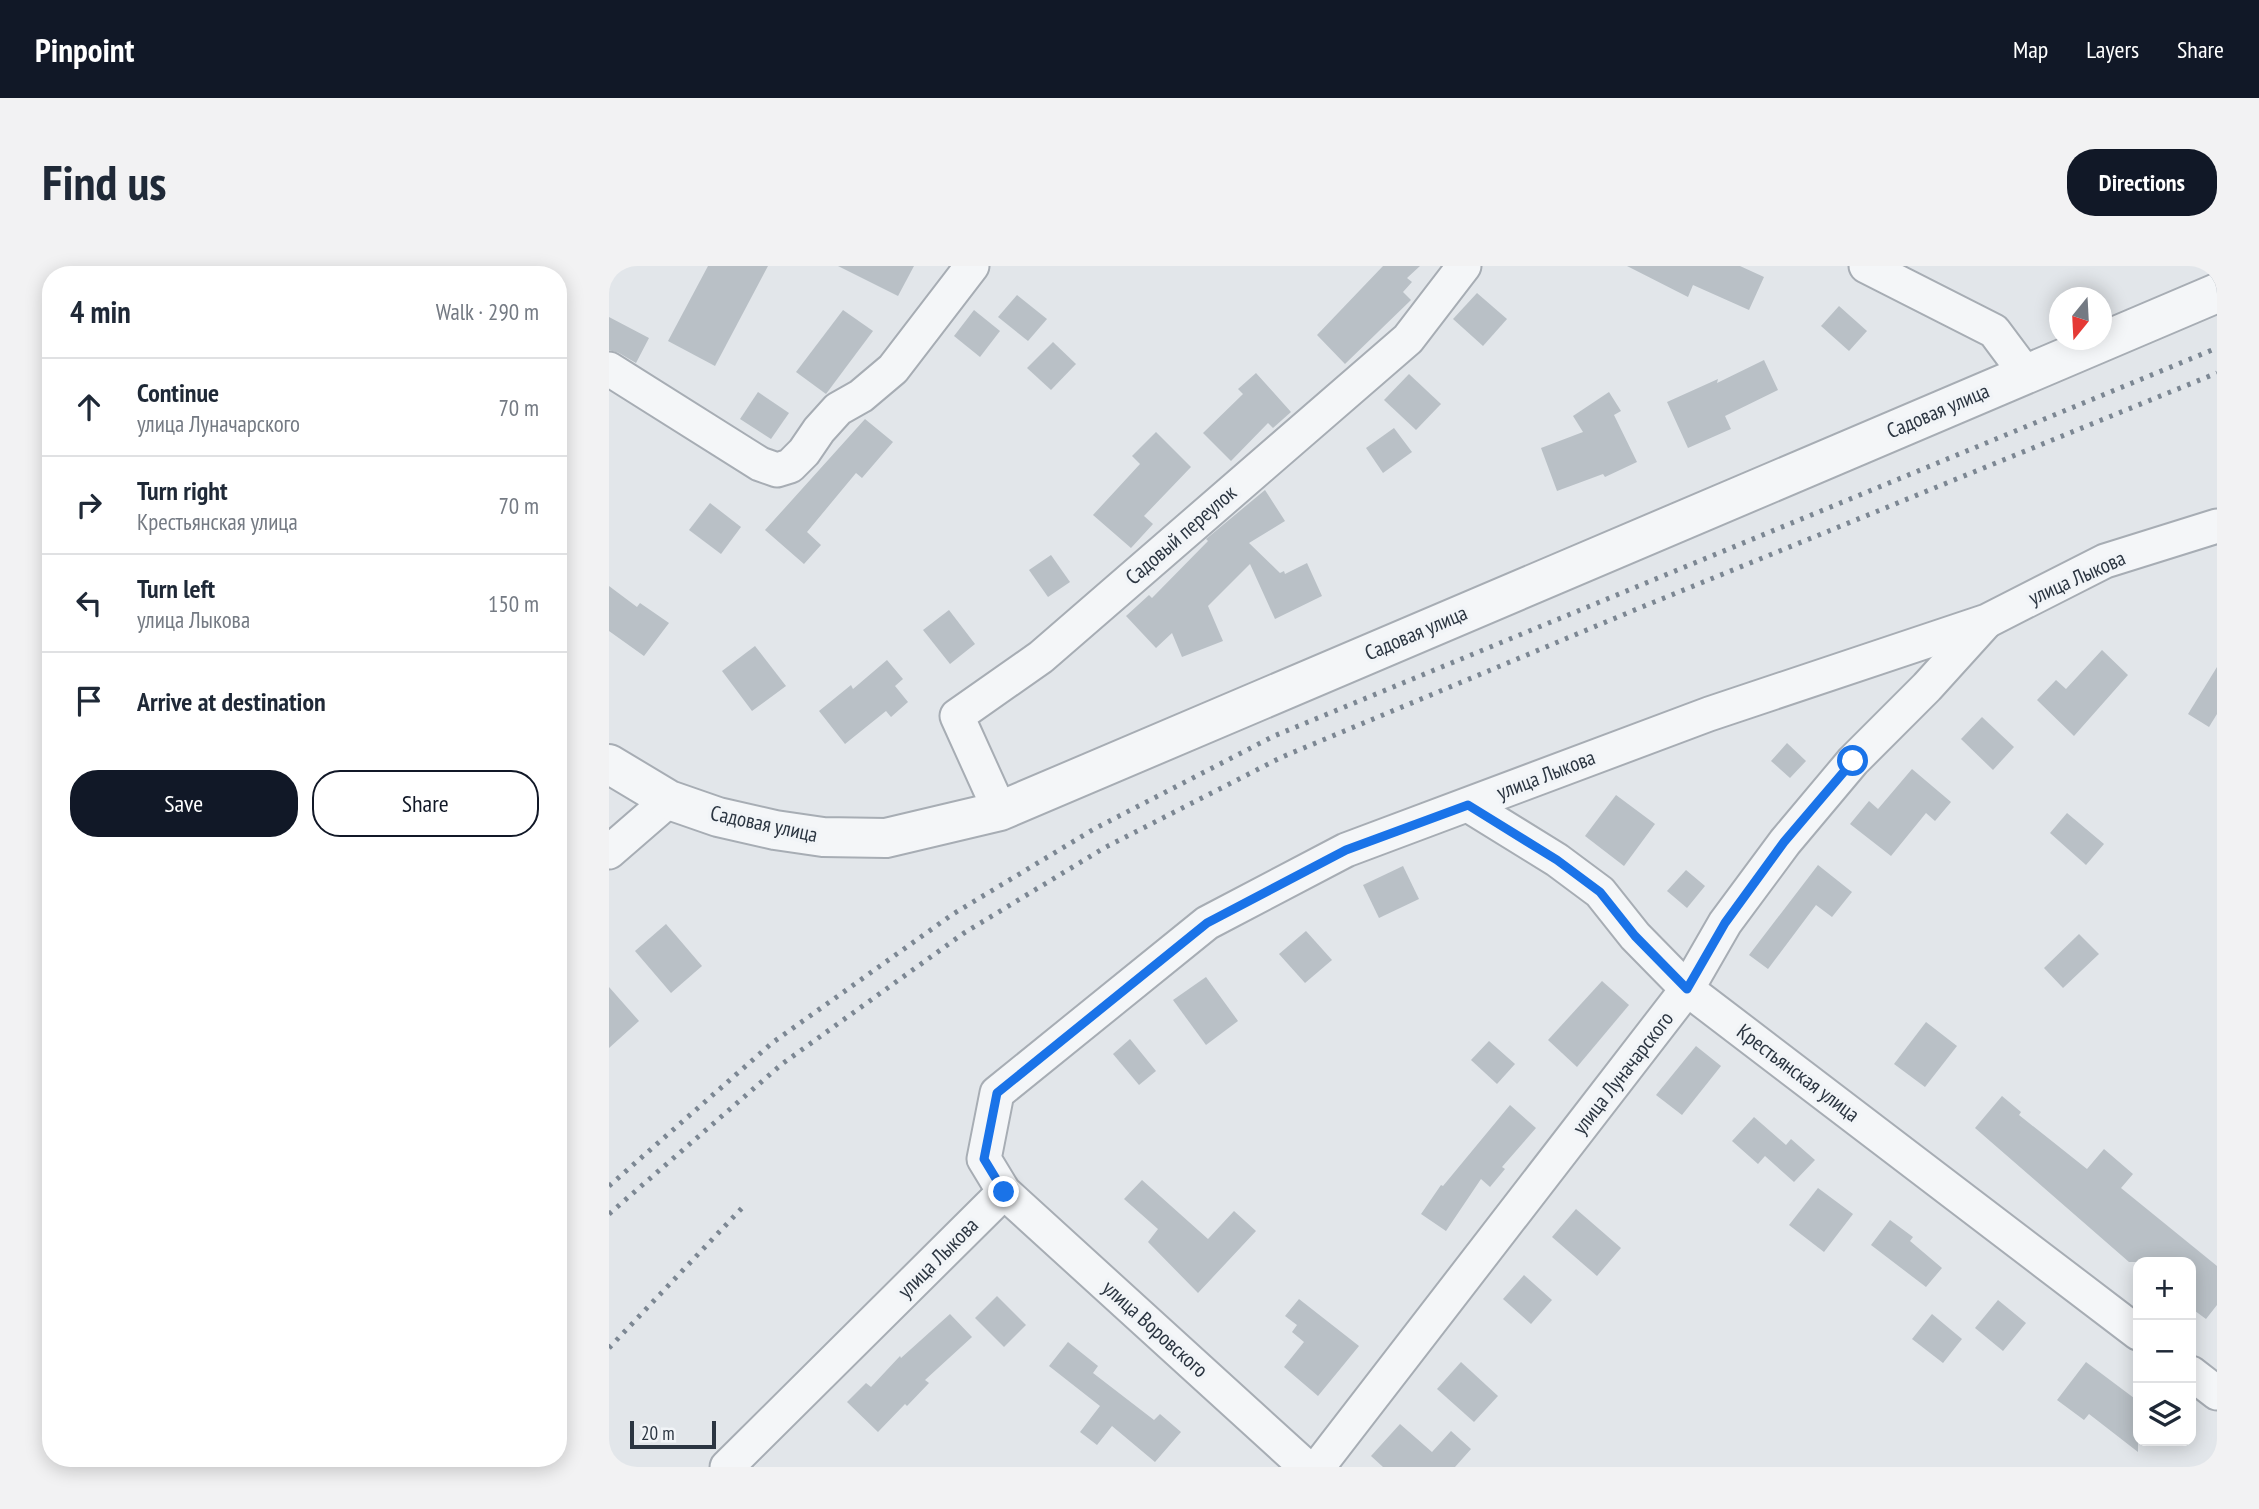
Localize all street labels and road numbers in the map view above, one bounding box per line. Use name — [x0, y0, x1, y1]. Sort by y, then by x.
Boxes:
street label: Садовая улица — [1882, 377, 1993, 444]
street label: Садовый переулок — [1120, 479, 1242, 590]
street label: улица Лыкова — [2024, 544, 2129, 611]
street label: Садовая улица — [1360, 599, 1471, 666]
street label: улица Лыкова — [1493, 743, 1599, 806]
street label: Садовая улица — [708, 799, 820, 848]
street label: улица Луначарского — [1566, 1006, 1679, 1140]
street label: Крестьянская улица — [1732, 1018, 1865, 1128]
street label: улица Лыкова — [892, 1212, 984, 1304]
street label: улица Воровского — [1097, 1274, 1214, 1383]

